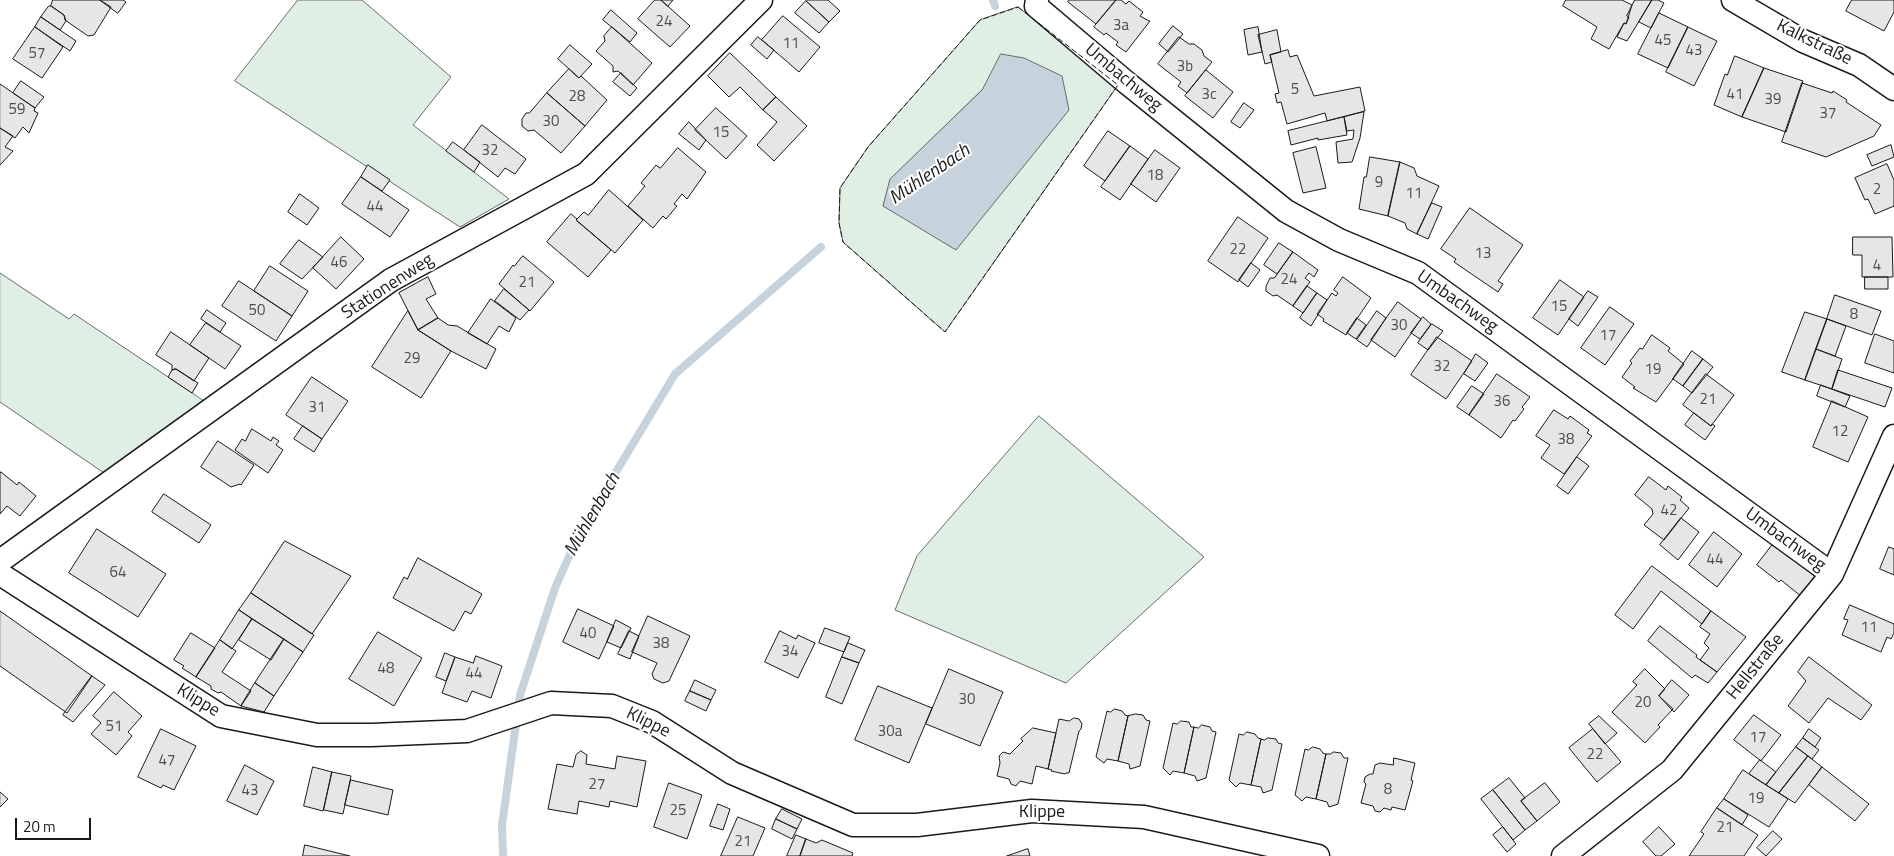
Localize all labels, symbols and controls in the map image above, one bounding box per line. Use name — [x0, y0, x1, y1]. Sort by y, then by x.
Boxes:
house number: 24 — [656, 13, 672, 31]
street label: Kalkstraße — [1773, 15, 1855, 71]
house number: 3a — [1113, 17, 1129, 35]
house number: 45 — [1655, 32, 1671, 50]
house number: 11 — [783, 35, 799, 53]
street label: Umbachweg — [1080, 39, 1166, 117]
house number: 43 — [1686, 42, 1702, 60]
house number: 57 — [29, 45, 45, 63]
house number: 3b — [1177, 58, 1193, 76]
house number: 5 — [1291, 81, 1299, 99]
house number: 3c — [1202, 86, 1216, 104]
house number: 41 — [1727, 86, 1743, 104]
house number: 28 — [569, 88, 585, 106]
house number: 39 — [1765, 91, 1781, 109]
house number: 59 — [9, 101, 25, 119]
house number: 37 — [1820, 105, 1836, 123]
house number: 30 — [543, 113, 559, 131]
house number: 15 — [713, 124, 729, 142]
water label: Mühlenbach — [885, 140, 975, 210]
house number: 32 — [482, 142, 498, 160]
house number: 18 — [1147, 167, 1163, 185]
house number: 9 — [1375, 174, 1383, 192]
house number: 2 — [1873, 181, 1881, 199]
house number: 11 — [1406, 185, 1422, 203]
house number: 44 — [367, 198, 383, 216]
house number: 22 — [1230, 241, 1246, 259]
house number: 13 — [1475, 245, 1491, 263]
street label: Stationenweg — [338, 249, 438, 325]
house number: 46 — [331, 254, 347, 272]
house number: 4 — [1873, 257, 1881, 275]
street label: Umbachweg — [1412, 266, 1502, 338]
house number: 24 — [1281, 271, 1297, 289]
house number: 21 — [519, 274, 535, 292]
house number: 15 — [1551, 298, 1567, 316]
house number: 50 — [249, 302, 265, 320]
house number: 8 — [1850, 306, 1858, 324]
house number: 30 — [1391, 317, 1407, 335]
house number: 17 — [1600, 327, 1616, 345]
house number: 29 — [404, 350, 420, 368]
house number: 32 — [1434, 358, 1450, 376]
house number: 19 — [1645, 361, 1661, 379]
house number: 21 — [1700, 391, 1716, 409]
house number: 36 — [1494, 393, 1510, 411]
house number: 31 — [309, 399, 325, 417]
house number: 12 — [1832, 423, 1848, 441]
house number: 38 — [1558, 431, 1574, 449]
water label: Mühlenbach — [560, 469, 626, 561]
house number: 42 — [1661, 502, 1677, 520]
street label: Umbachweg — [1740, 503, 1830, 577]
house number: 44 — [1707, 551, 1723, 569]
house number: 64 — [110, 564, 126, 582]
house number: 11 — [1861, 619, 1877, 637]
house number: 40 — [580, 625, 596, 643]
street label: Hellstraße — [1723, 630, 1789, 704]
house number: 38 — [653, 635, 669, 653]
house number: 34 — [782, 643, 798, 661]
house number: 48 — [378, 660, 394, 678]
house number: 44 — [466, 665, 482, 683]
street label: Klippe — [173, 680, 223, 722]
house number: 30 — [959, 691, 975, 709]
house number: 20 — [1635, 694, 1651, 712]
street label: Klippe — [622, 703, 674, 743]
house number: 51 — [106, 718, 122, 736]
house number: 30a — [878, 723, 902, 741]
house number: 17 — [1750, 729, 1766, 747]
house number: 22 — [1587, 746, 1603, 764]
house number: 47 — [159, 752, 175, 770]
house number: 27 — [589, 776, 605, 794]
house number: 8 — [1384, 781, 1392, 799]
house number: 43 — [242, 782, 258, 800]
house number: 19 — [1748, 790, 1764, 808]
house number: 25 — [670, 802, 686, 820]
street label: Klippe — [1019, 802, 1065, 824]
scale bar — [18, 808, 94, 840]
text: 20 m — [23, 815, 56, 838]
house number: 21 — [1717, 819, 1733, 837]
house number: 21 — [735, 833, 751, 851]

